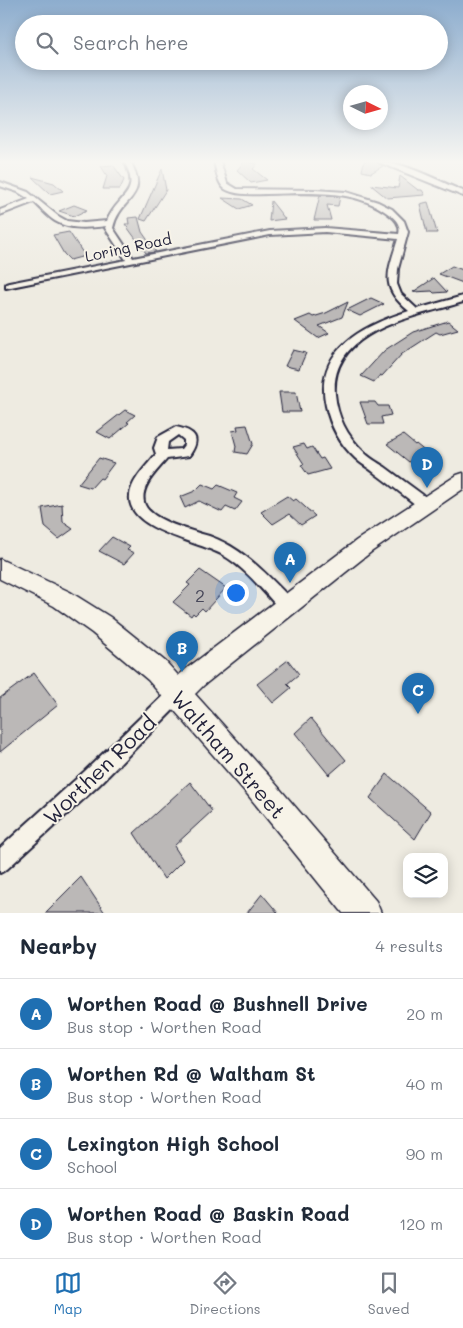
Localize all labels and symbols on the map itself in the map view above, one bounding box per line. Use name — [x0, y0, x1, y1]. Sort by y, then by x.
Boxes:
north arrow — [343, 85, 388, 130]
street label: Loring Road — [83, 228, 173, 266]
pin: D — [411, 447, 443, 488]
pin: A — [274, 542, 306, 583]
your location — [223, 580, 249, 606]
house number: 2 — [195, 583, 205, 607]
pin: B — [166, 631, 198, 672]
pin: C — [402, 673, 434, 714]
street label: Waltham Street — [166, 684, 292, 824]
street label: Worthen Road — [37, 709, 161, 829]

